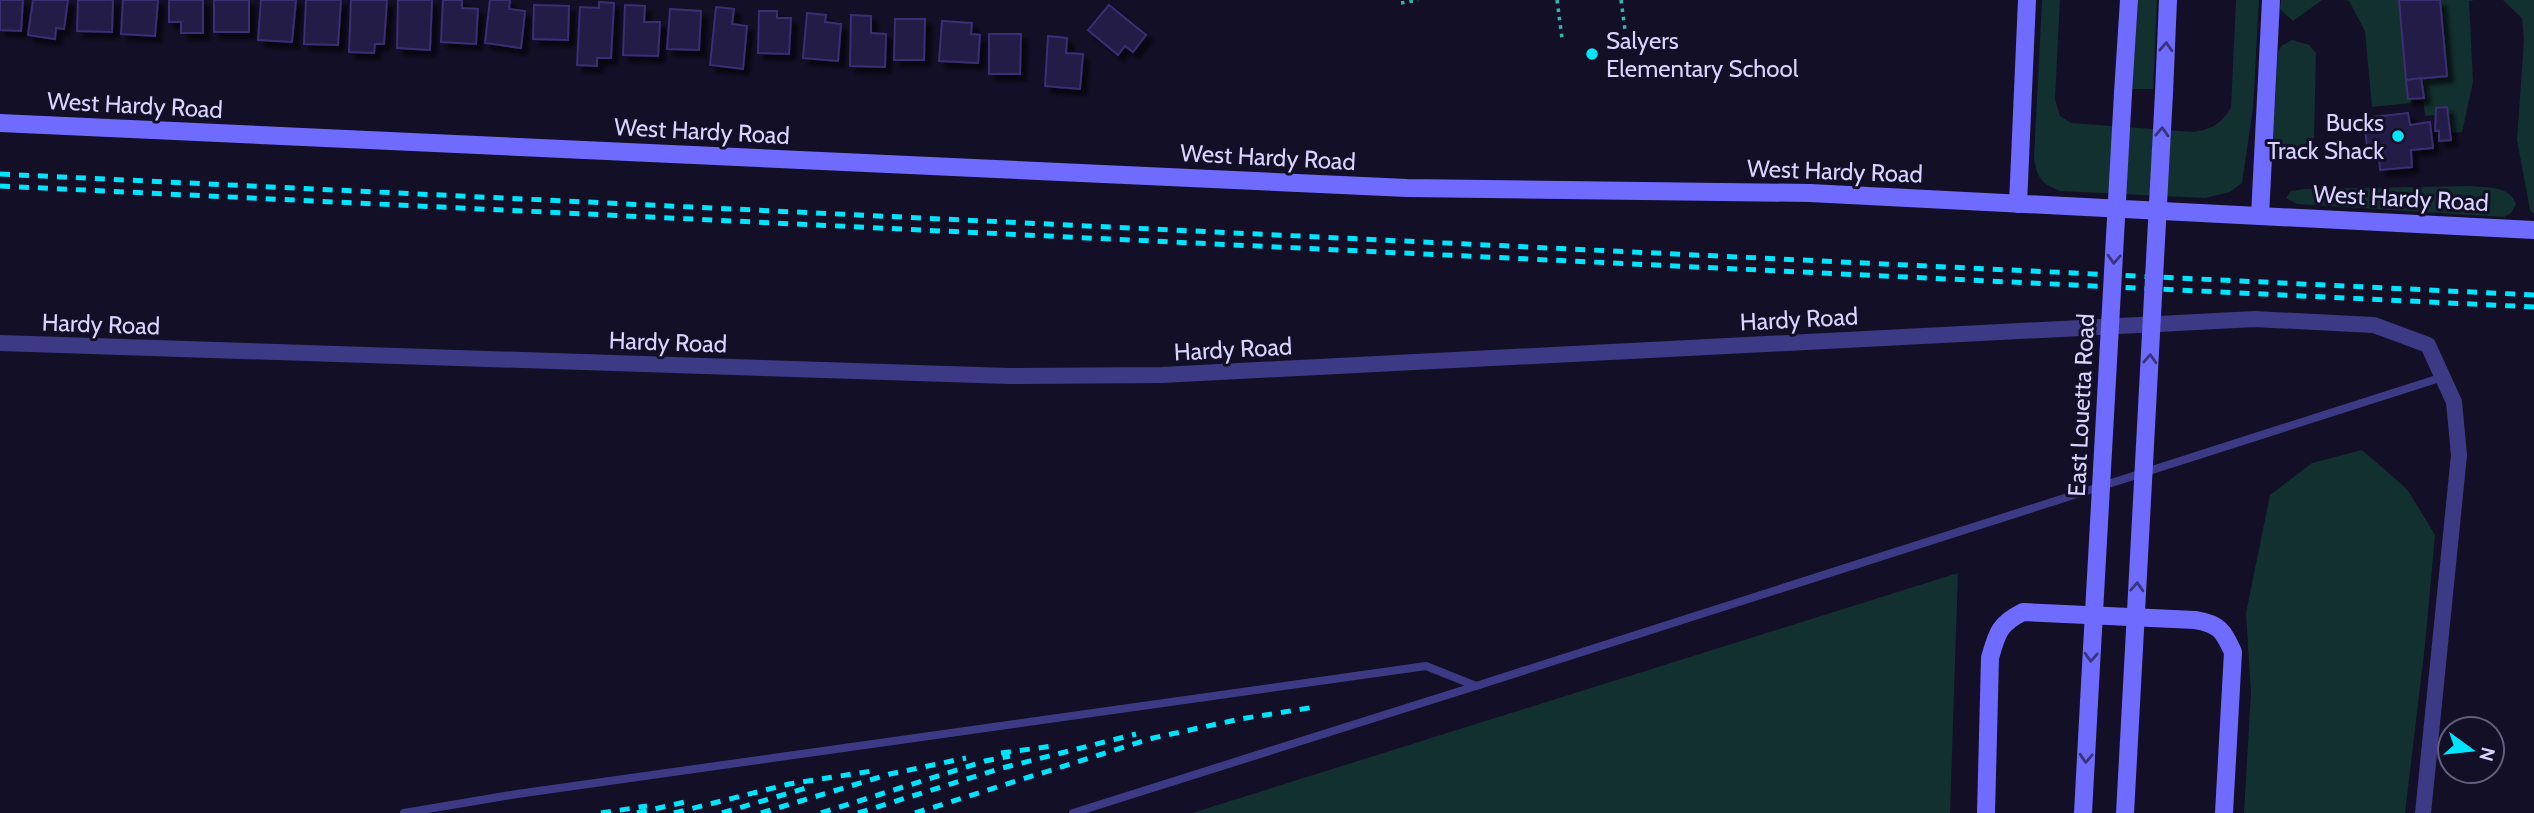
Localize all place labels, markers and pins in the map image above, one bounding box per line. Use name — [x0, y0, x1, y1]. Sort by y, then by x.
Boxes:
place label: Salyers Elementary School — [1606, 26, 1799, 83]
marker: Salyers Elementary School — [1584, 46, 1600, 62]
place label: Bucks Track Shack — [2267, 108, 2384, 165]
marker: Bucks Track Shack — [2390, 128, 2406, 144]

